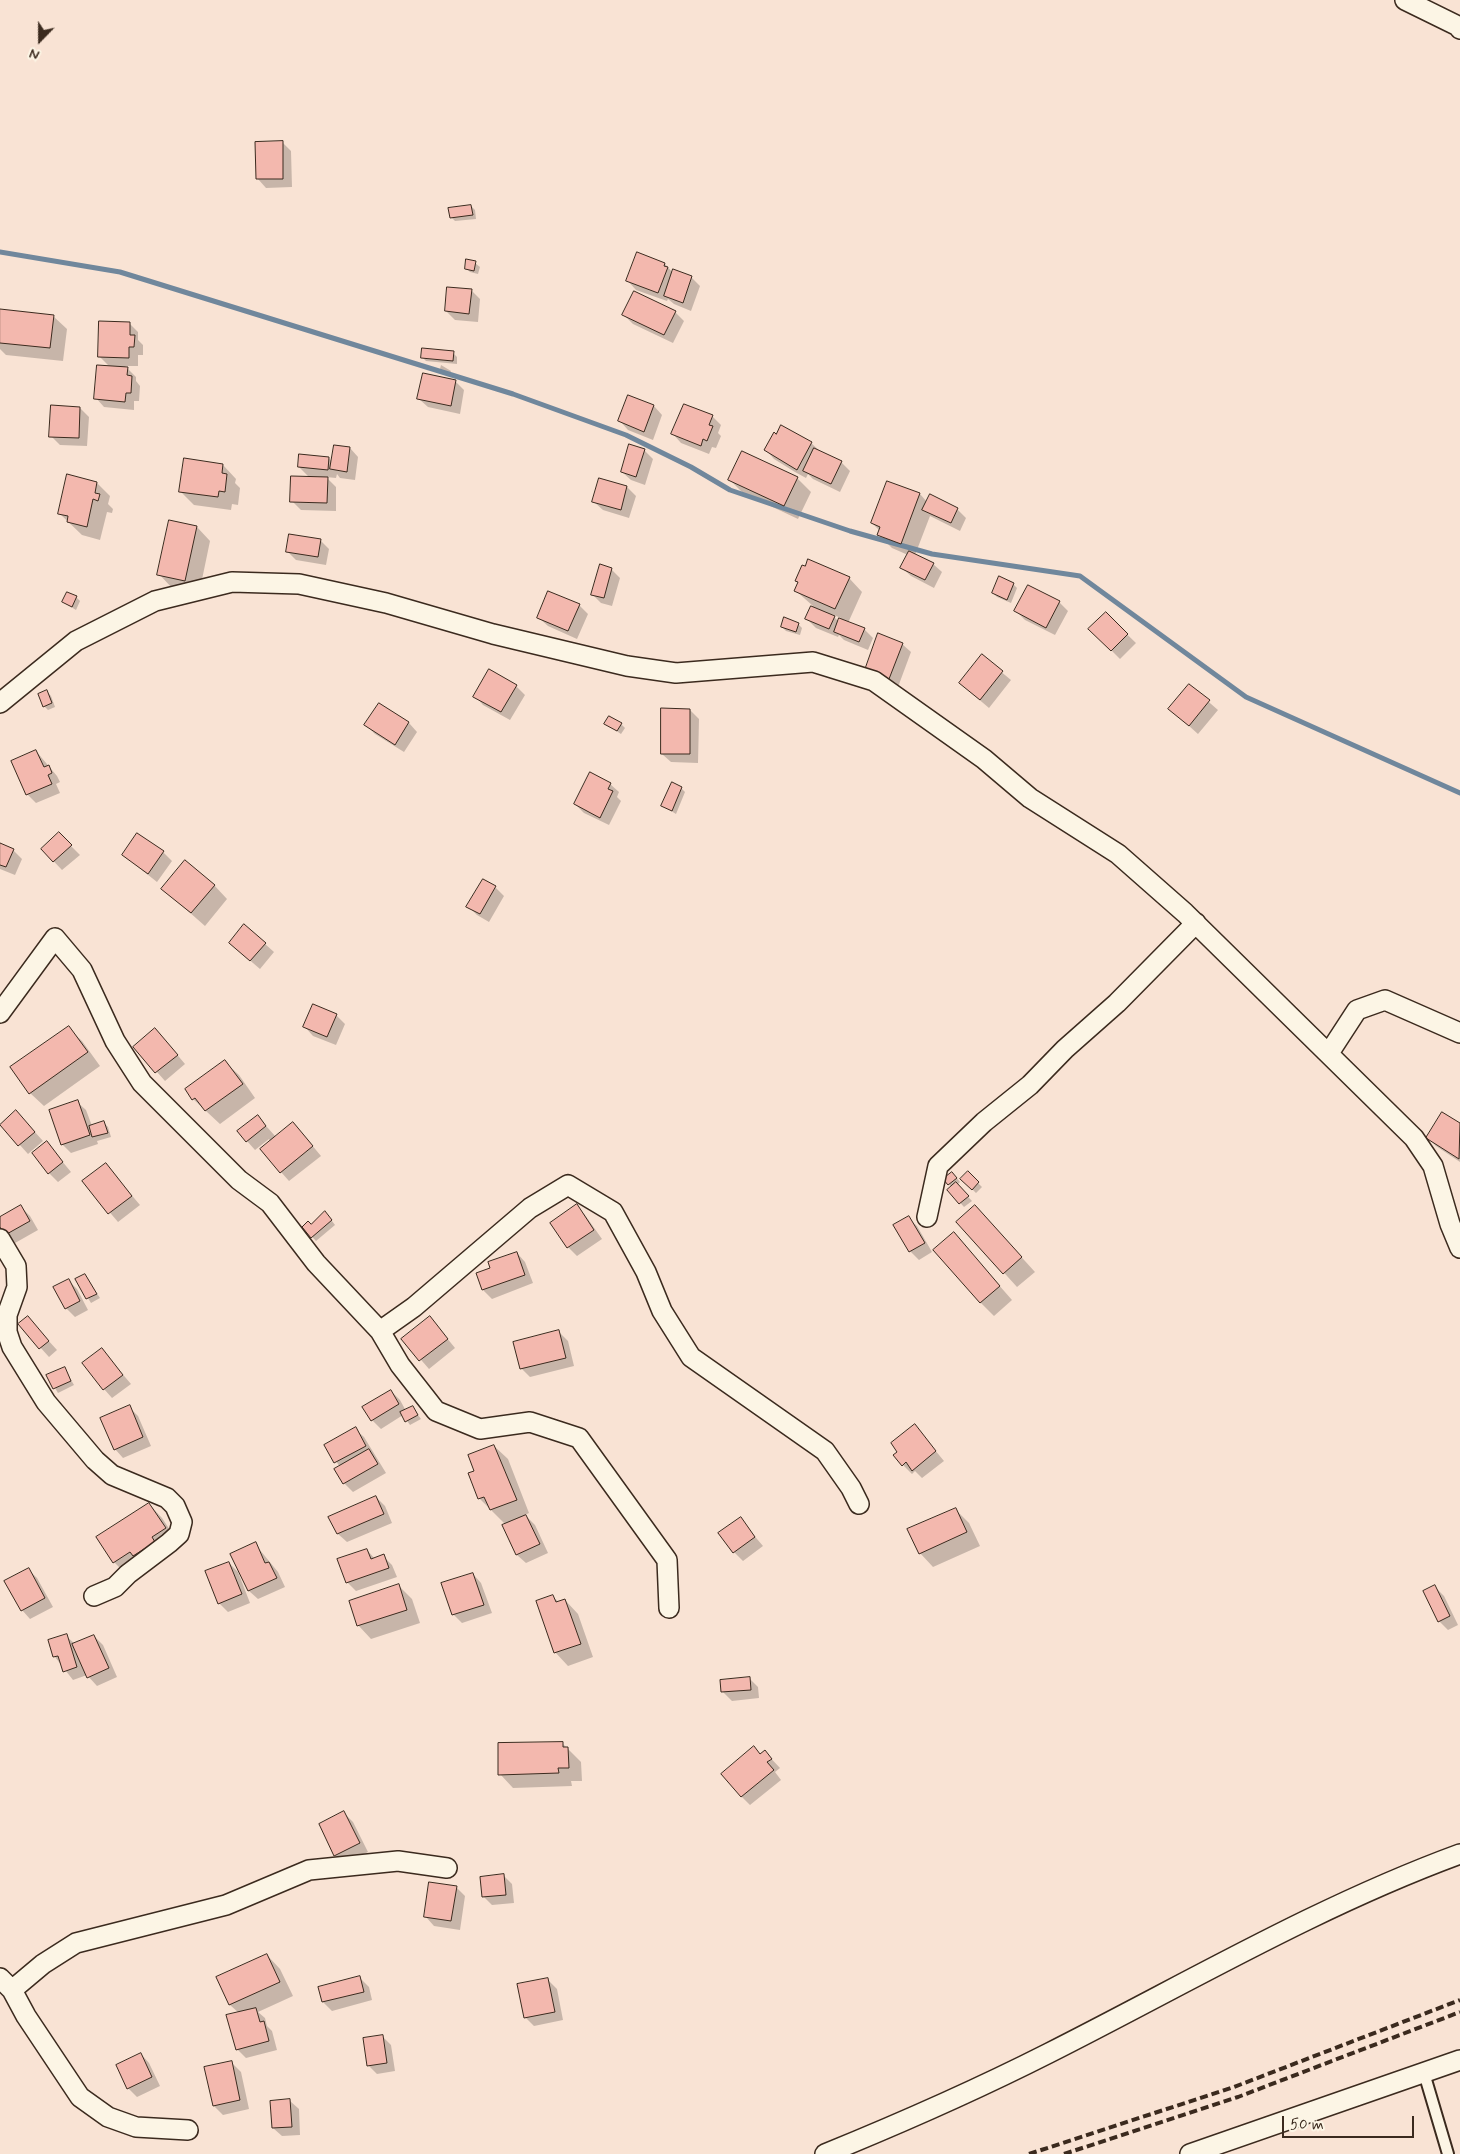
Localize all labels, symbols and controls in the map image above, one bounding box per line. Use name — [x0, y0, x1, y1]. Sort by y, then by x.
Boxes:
north arrow — [15, 15, 65, 65]
text: N — [27, 44, 42, 64]
scale bar — [1285, 2106, 1418, 2138]
text: 50 m — [1290, 2115, 1324, 2135]

